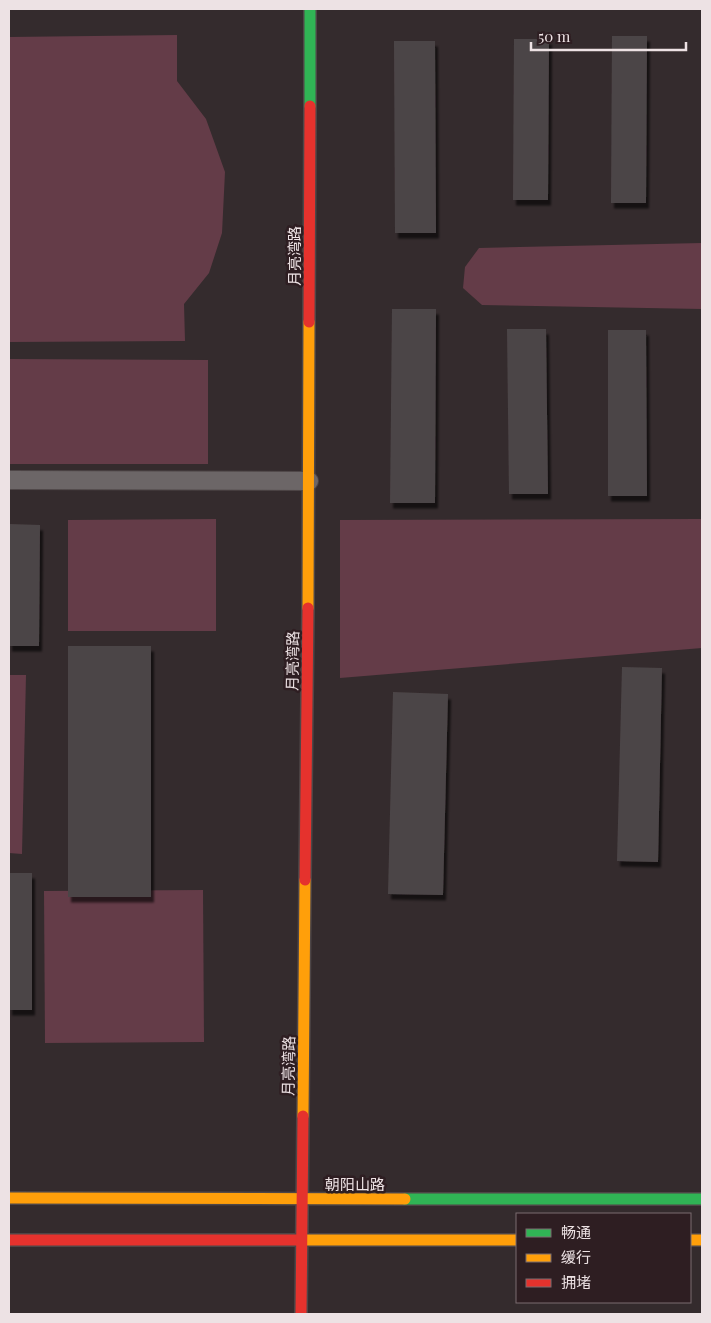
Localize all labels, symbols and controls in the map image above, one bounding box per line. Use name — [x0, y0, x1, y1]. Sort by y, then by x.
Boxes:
scale bar — [531, 20, 686, 52]
text: 50 m — [538, 26, 571, 46]
street label: 月亮湾路 — [284, 226, 304, 286]
street label: 月亮湾路 — [281, 631, 303, 691]
street label: 月亮湾路 — [277, 1036, 299, 1096]
street label: 朝阳山路 — [325, 1174, 385, 1194]
legend — [516, 1213, 691, 1303]
text: 畅通 — [561, 1222, 591, 1242]
text: 缓行 — [561, 1247, 591, 1267]
text: 拥堵 — [561, 1272, 591, 1292]

